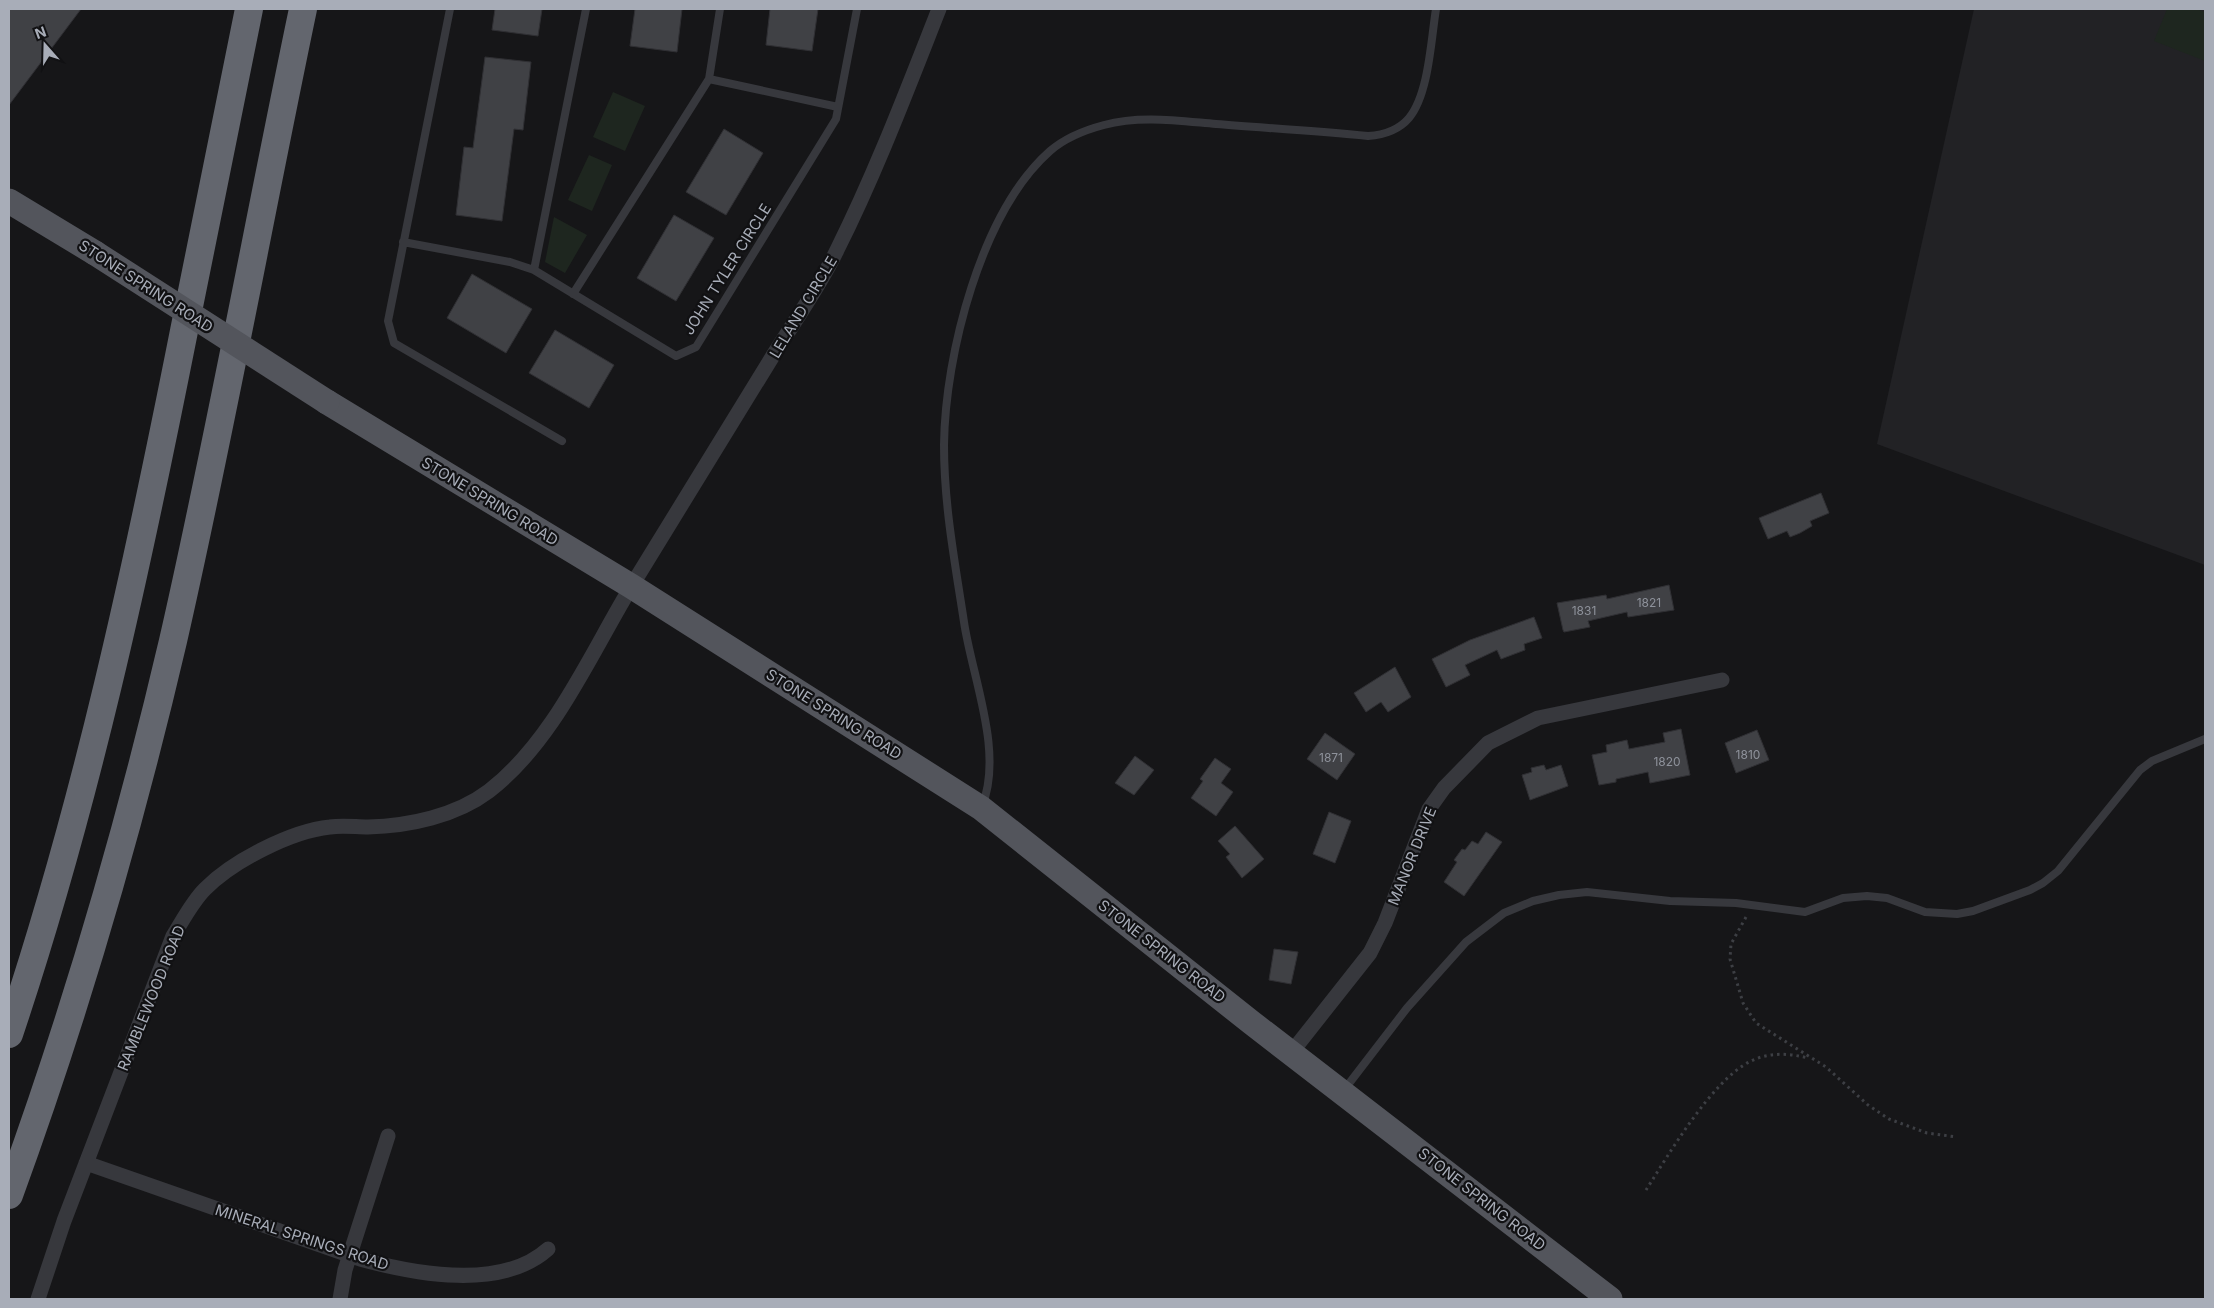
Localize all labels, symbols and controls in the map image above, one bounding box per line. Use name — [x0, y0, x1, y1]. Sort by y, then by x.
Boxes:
north arrow — [20, 20, 70, 70]
text: N — [32, 23, 48, 42]
street label: JOHN TYLER CIRCLE — [679, 200, 775, 338]
street label: STONE SPRING ROAD — [75, 235, 217, 337]
street label: LELAND CIRCLE — [765, 252, 841, 362]
street label: STONE SPRING ROAD — [418, 453, 562, 549]
house number: 1821 — [1637, 595, 1661, 610]
house number: 1831 — [1572, 603, 1596, 618]
street label: STONE SPRING ROAD — [763, 665, 905, 763]
house number: 1810 — [1736, 747, 1760, 762]
house number: 1871 — [1319, 750, 1343, 765]
house number: 1820 — [1653, 754, 1681, 769]
street label: MANOR DRIVE — [1384, 804, 1440, 908]
street label: STONE SPRING ROAD — [1095, 895, 1229, 1007]
street label: RAMBLEWOOD ROAD — [113, 922, 189, 1074]
street label: STONE SPRING ROAD — [1415, 1143, 1549, 1255]
street label: MINERAL SPRINGS ROAD — [213, 1200, 391, 1274]

